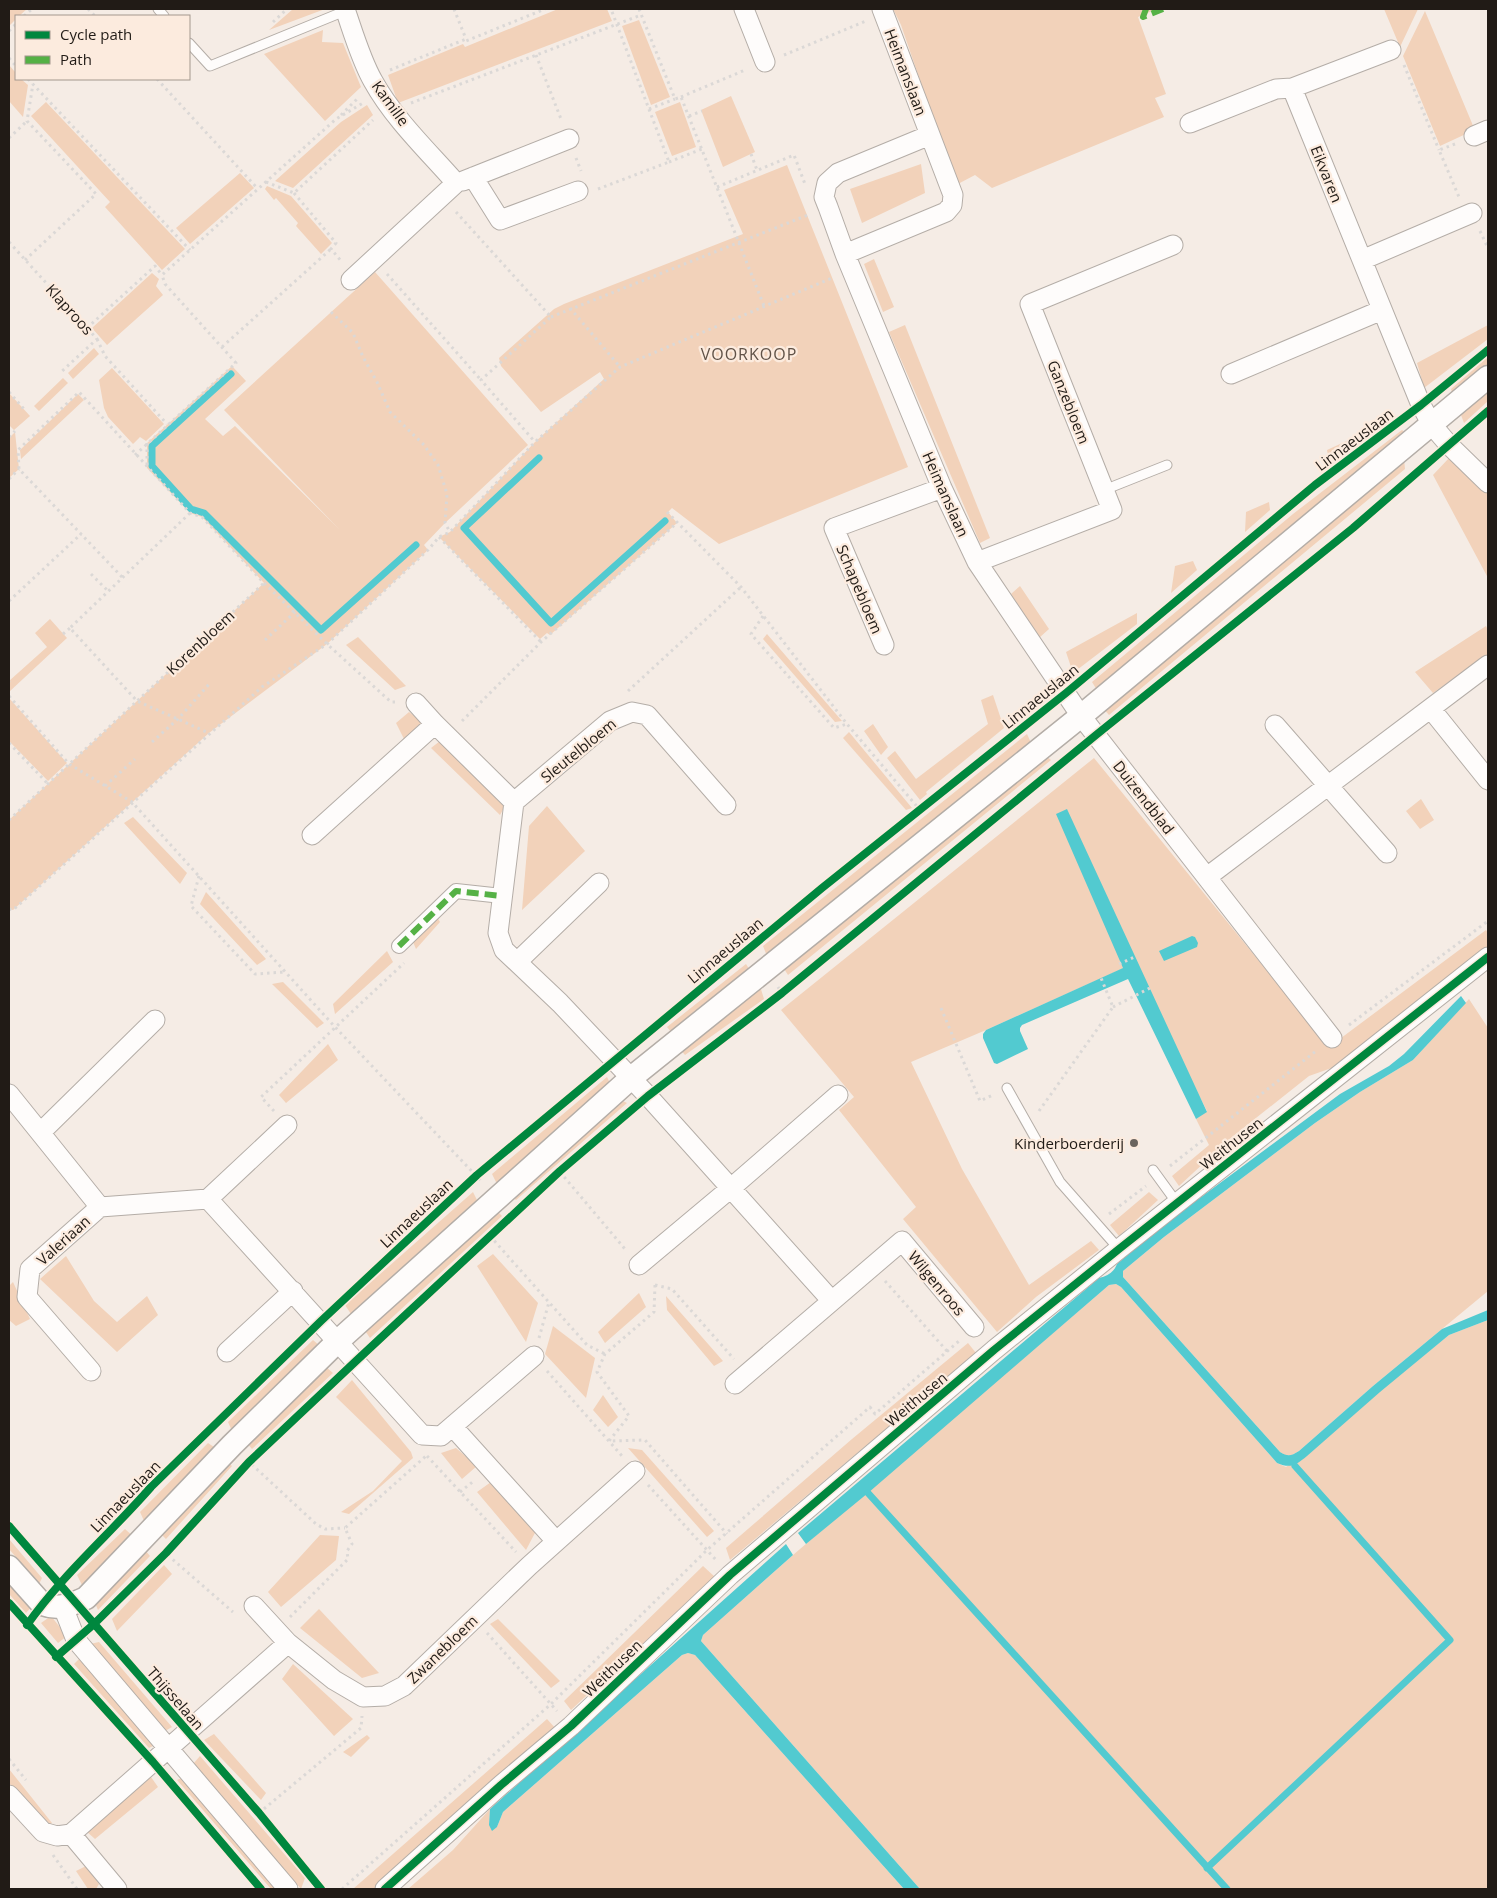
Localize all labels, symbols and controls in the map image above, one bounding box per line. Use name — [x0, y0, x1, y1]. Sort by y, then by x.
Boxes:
legend — [15, 15, 190, 80]
text: Cycle path — [60, 24, 132, 44]
street label: Heimanslaan — [880, 26, 932, 118]
text: Path — [60, 49, 92, 69]
street label: Kamille — [368, 76, 414, 130]
street label: Eikvaren — [1307, 143, 1347, 205]
street label: Klaproos — [42, 279, 98, 339]
district label: VOORKOOP — [701, 343, 797, 365]
street label: Ganzebloem — [1043, 357, 1095, 447]
street label: Linnaeuslaan — [1311, 403, 1397, 475]
street label: Heimanslaan — [918, 448, 974, 540]
street label: Schapebloem — [832, 541, 888, 637]
street label: Korenbloem — [162, 605, 238, 679]
street label: Linnaeuslaan — [998, 659, 1082, 733]
street label: Sleutelbloem — [536, 713, 620, 787]
street label: Duizendblad — [1109, 756, 1179, 838]
street label: Linnaeuslaan — [683, 913, 767, 987]
street label: Weithusen — [1195, 1112, 1267, 1174]
place label: Kinderboerderij — [1014, 1133, 1124, 1153]
marker: Kinderboerderij — [1128, 1137, 1140, 1149]
street label: Linnaeuslaan — [375, 1174, 457, 1252]
street label: Valeriaan — [32, 1211, 94, 1269]
street label: Wilgenroos — [904, 1246, 970, 1320]
street label: Weithusen — [881, 1367, 951, 1431]
street label: Linnaeuslaan — [86, 1456, 164, 1536]
street label: Zwanebloem — [403, 1610, 481, 1688]
street label: Weithusen — [578, 1635, 646, 1701]
street label: Thijsselaan — [143, 1662, 209, 1734]

